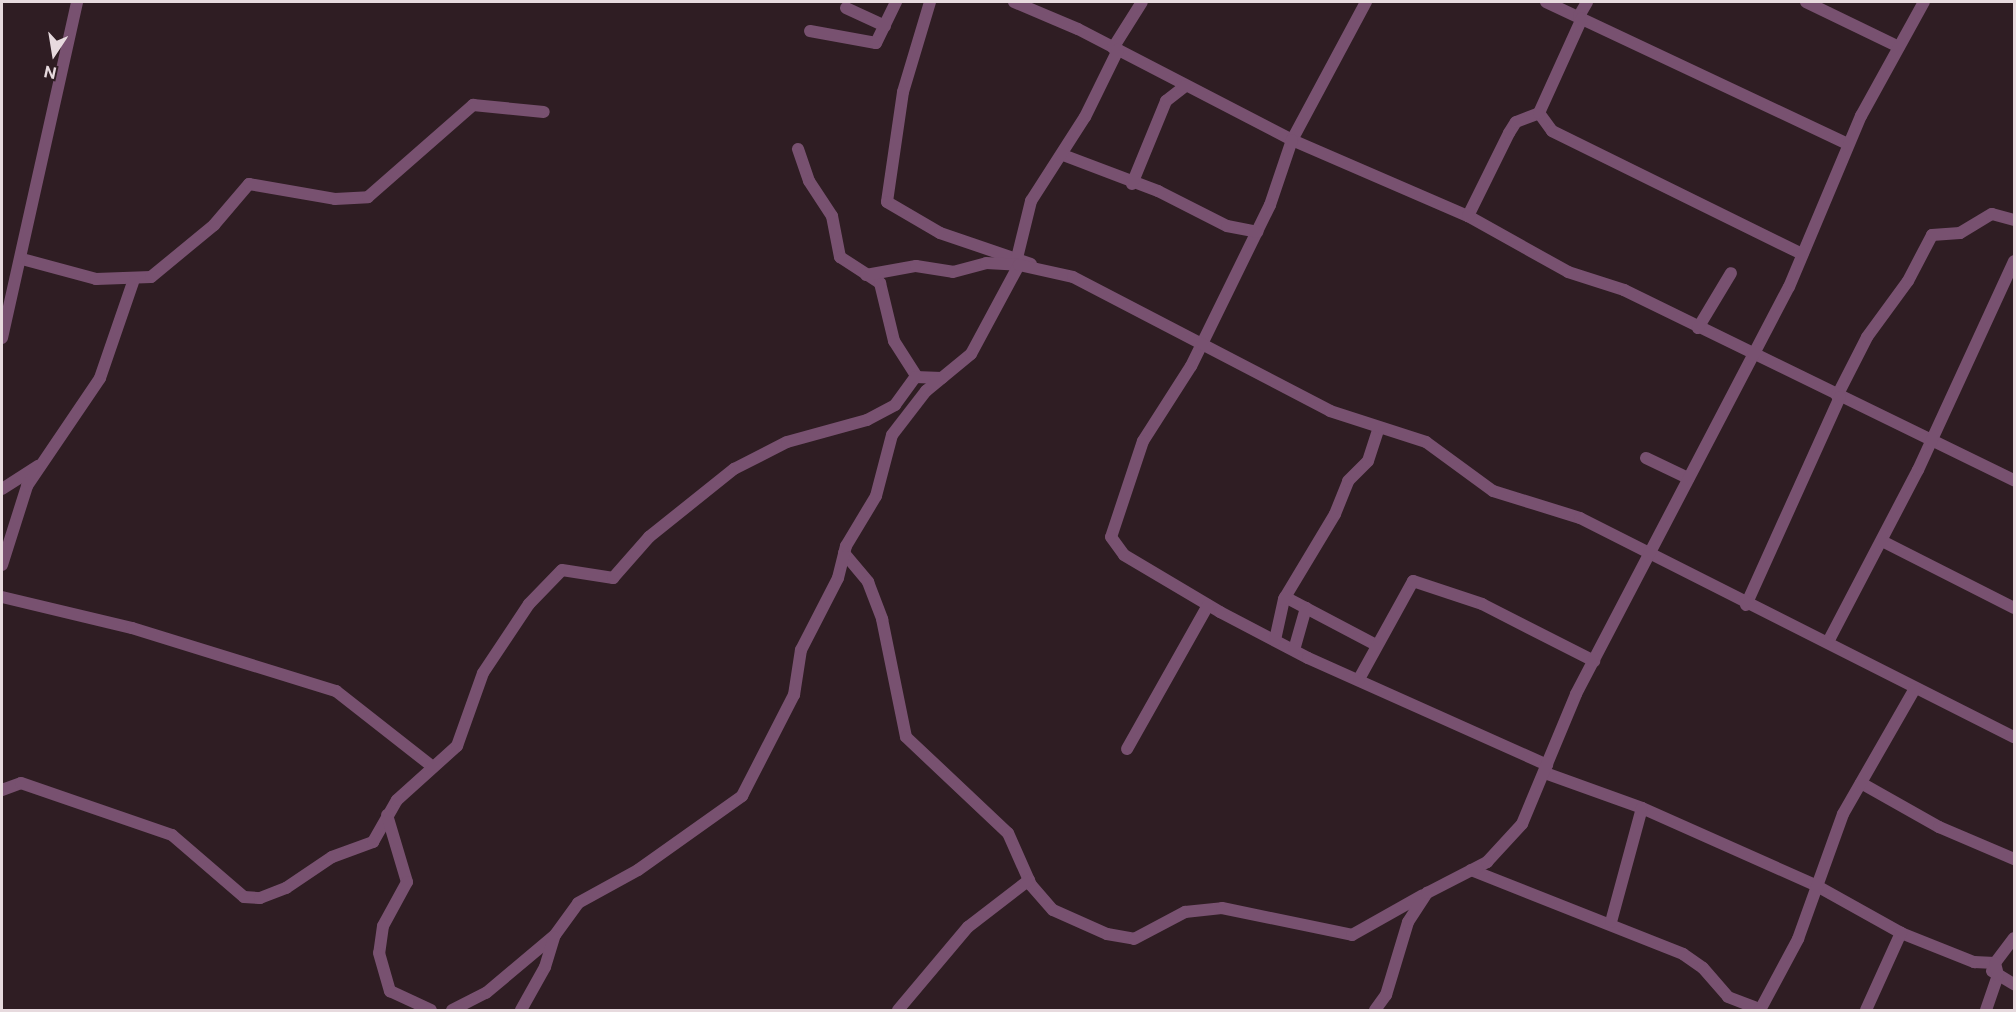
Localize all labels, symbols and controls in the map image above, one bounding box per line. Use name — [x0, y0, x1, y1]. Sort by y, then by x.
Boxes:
north arrow — [24, 24, 84, 84]
text: N — [42, 62, 58, 83]

